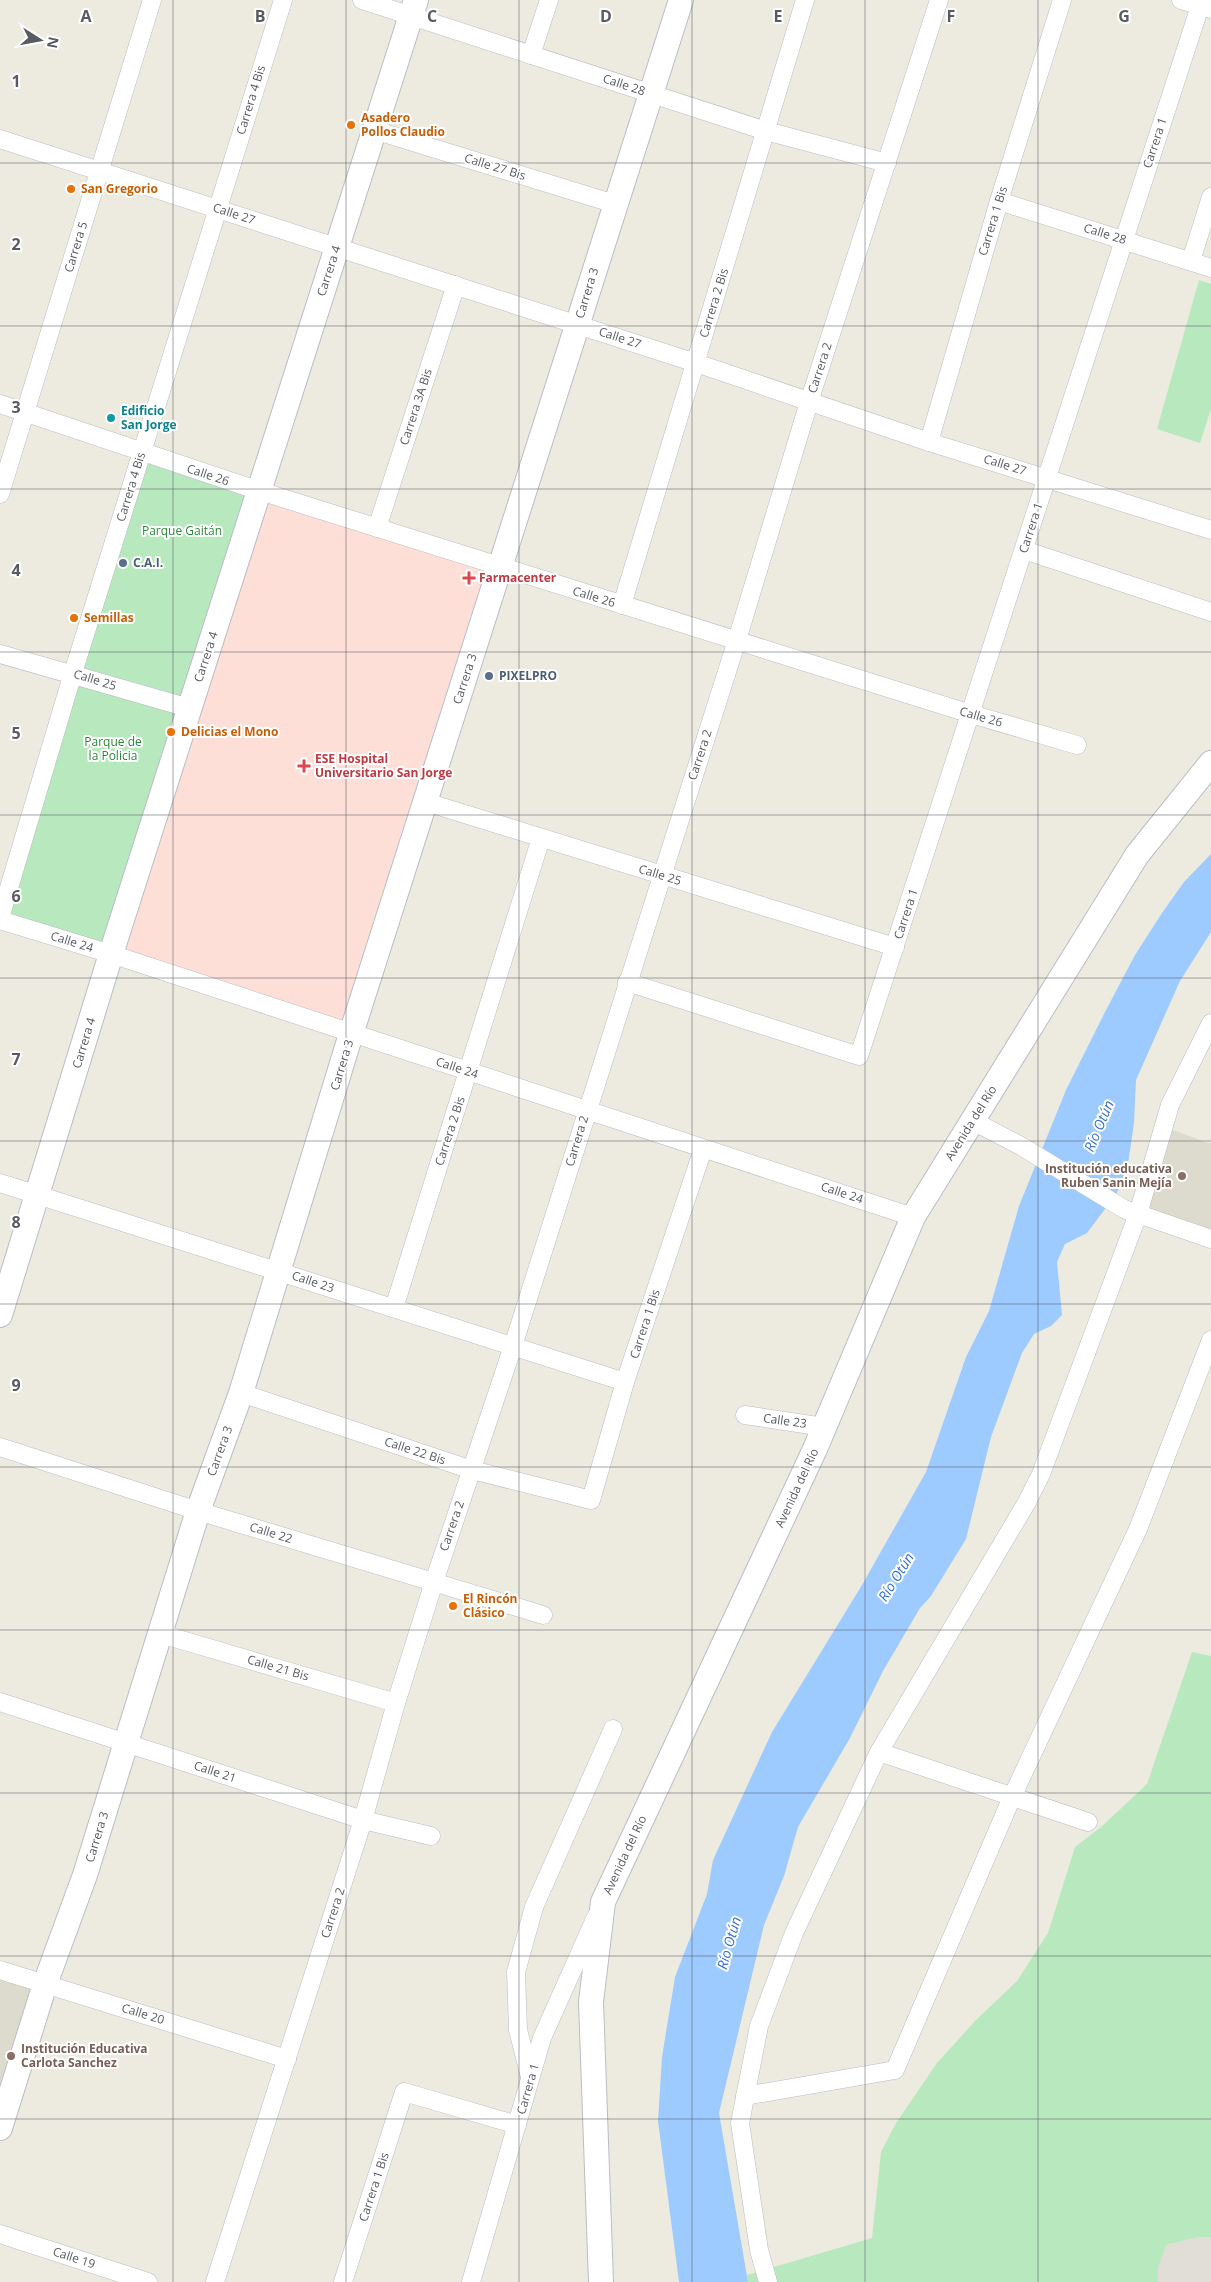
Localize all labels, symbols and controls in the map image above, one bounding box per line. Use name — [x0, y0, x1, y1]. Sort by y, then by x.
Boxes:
text: A — [80, 5, 92, 27]
text: B — [255, 5, 265, 27]
text: C — [427, 5, 437, 27]
text: D — [600, 5, 612, 27]
text: E — [774, 5, 783, 27]
text: F — [947, 5, 955, 27]
text: G — [1118, 5, 1130, 27]
north arrow — [15, 15, 65, 65]
text: N — [43, 35, 64, 50]
street label: Carrera 4 Bis — [232, 63, 269, 137]
text: 1 — [11, 70, 21, 92]
street label: Calle 28 — [601, 70, 648, 99]
place label: Asadero Pollos Claudio — [361, 109, 445, 140]
street label: Carrera 1 — [1138, 115, 1171, 170]
marker: Asadero Pollos Claudio — [345, 119, 357, 131]
street label: Calle 27 Bis — [462, 149, 528, 184]
place label: San Gregorio — [81, 180, 158, 197]
marker: San Gregorio — [65, 183, 77, 195]
street label: Carrera 1 Bis — [974, 184, 1011, 258]
street label: Calle 27 — [211, 199, 258, 228]
street label: Carrera 5 — [60, 219, 91, 274]
street label: Calle 28 — [1082, 219, 1129, 248]
text: 2 — [11, 233, 21, 255]
street label: Carrera 4 — [312, 243, 345, 298]
street label: Carrera 3 — [571, 265, 602, 320]
street label: Carrera 2 Bis — [695, 266, 732, 340]
street label: Calle 27 — [597, 323, 644, 352]
street label: Carrera 2 — [803, 340, 836, 395]
street label: Carrera 3A Bis — [395, 366, 436, 447]
text: 3 — [11, 396, 21, 418]
place label: Edificio San Jorge — [121, 402, 177, 433]
marker: Edificio San Jorge — [105, 412, 117, 424]
street label: Carrera 4 Bis — [112, 450, 149, 524]
street label: Calle 27 — [982, 450, 1029, 479]
street label: Calle 26 — [185, 460, 232, 489]
street label: Carrera 1 — [1014, 500, 1047, 555]
park label: Parque Gaitán — [142, 522, 222, 539]
place label: C.A.I. — [133, 554, 163, 571]
marker: C.A.I. — [117, 557, 129, 569]
text: 4 — [11, 559, 21, 581]
place label: Farmacenter — [479, 569, 557, 586]
marker: Farmacenter — [463, 572, 475, 584]
street label: Calle 26 — [571, 582, 618, 611]
place label: Semillas — [84, 609, 134, 626]
marker: Semillas — [68, 612, 80, 624]
street label: Carrera 4 — [189, 629, 222, 684]
street label: Carrera 3 — [448, 651, 481, 706]
street label: Calle 25 — [72, 665, 119, 694]
place label: PIXELPRO — [499, 667, 557, 684]
marker: PIXELPRO — [483, 670, 495, 682]
street label: Calle 26 — [958, 702, 1005, 731]
text: 5 — [11, 722, 21, 744]
place label: Delicias el Mono — [181, 723, 278, 740]
marker: Delicias el Mono — [165, 726, 177, 738]
street label: Carrera 2 — [683, 727, 716, 782]
park label: Parque de la Policia — [84, 733, 142, 764]
place label: ESE Hospital Universitario San Jorge — [315, 750, 452, 781]
marker: ESE Hospital Universitario San Jorge — [297, 759, 311, 773]
street label: Calle 25 — [637, 860, 684, 889]
text: 6 — [11, 885, 21, 907]
street label: Carrera 1 — [889, 886, 922, 941]
street label: Calle 24 — [49, 927, 96, 956]
street label: Carrera 4 — [68, 1015, 99, 1070]
street label: Carrera 3 — [326, 1037, 357, 1092]
text: 7 — [11, 1048, 21, 1070]
street label: Calle 24 — [434, 1053, 481, 1082]
street label: Avenida del Río — [941, 1082, 1000, 1164]
street label: Carrera 2 Bis — [430, 1094, 469, 1168]
water label: Río Otún — [1079, 1097, 1118, 1154]
street label: Carrera 2 — [561, 1113, 592, 1168]
place label: Institución educativa Ruben Sanin Mejía — [1045, 1160, 1172, 1191]
marker: Institución educativa Ruben Sanin Mejía — [1176, 1170, 1188, 1182]
street label: Calle 24 — [819, 1178, 866, 1207]
text: 8 — [11, 1211, 21, 1233]
street label: Calle 23 — [290, 1267, 337, 1296]
street label: Carrera 1 Bis — [625, 1287, 664, 1361]
text: 9 — [11, 1374, 21, 1396]
street label: Calle 23 — [762, 1409, 808, 1432]
street label: Carrera 3 — [203, 1423, 237, 1478]
street label: Calle 22 Bis — [382, 1433, 448, 1469]
street label: Avenida del Río — [771, 1445, 822, 1530]
street label: Carrera 2 — [435, 1498, 468, 1553]
street label: Calle 22 — [248, 1518, 295, 1547]
water label: Río Otún — [873, 1549, 918, 1605]
place label: El Rincón Clásico — [463, 1590, 517, 1621]
marker: El Rincón Clásico — [447, 1600, 459, 1612]
street label: Calle 21 Bis — [245, 1651, 311, 1685]
street label: Calle 21 — [192, 1757, 239, 1786]
street label: Carrera 3 — [81, 1809, 112, 1864]
street label: Avenida del Río — [599, 1812, 650, 1897]
street label: Carrera 2 — [316, 1885, 349, 1940]
water label: Río Otún — [712, 1914, 745, 1971]
street label: Calle 20 — [120, 1999, 167, 2028]
place label: Institución Educativa Carlota Sanchez — [21, 2040, 148, 2071]
marker: Institución Educativa Carlota Sanchez — [5, 2050, 17, 2062]
street label: Carrera 1 — [512, 2061, 543, 2116]
street label: Carrera 1 Bis — [354, 2150, 393, 2224]
street label: Calle 19 — [51, 2243, 98, 2272]

